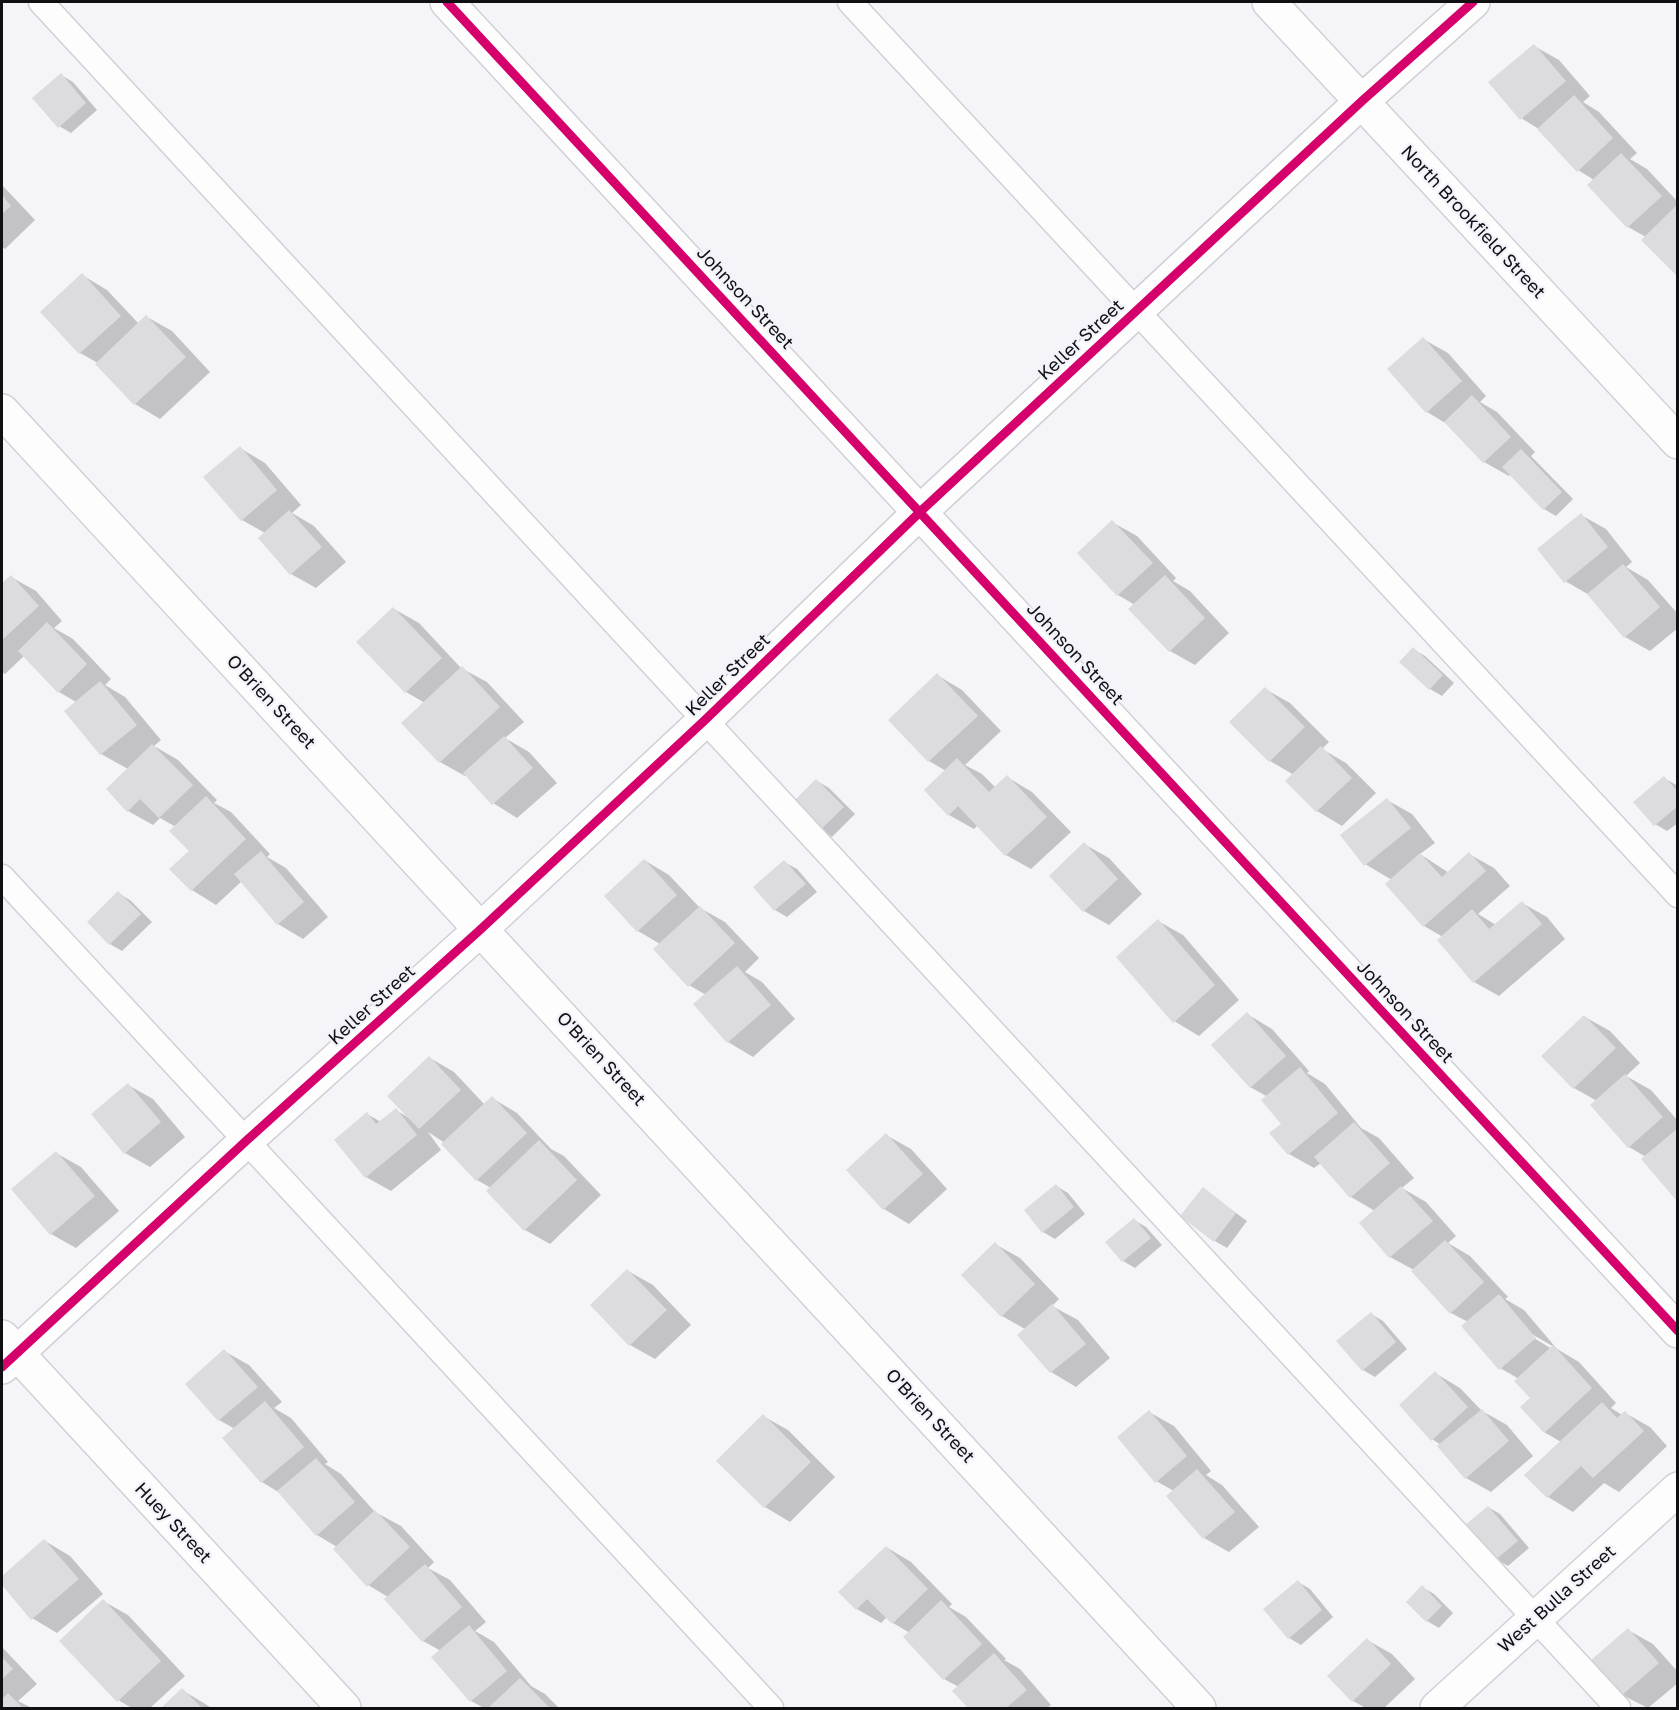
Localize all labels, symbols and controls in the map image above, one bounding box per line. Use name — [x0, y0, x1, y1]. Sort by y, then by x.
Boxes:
street label: North Brookfield Street — [1396, 141, 1550, 303]
street label: Johnson Street — [692, 242, 798, 354]
street label: Keller Street — [1034, 295, 1128, 385]
street label: Johnson Street — [1022, 598, 1128, 710]
street label: Keller Street — [681, 629, 775, 721]
street label: O'Brien Street — [222, 651, 320, 753]
street label: Johnson Street — [1352, 956, 1458, 1068]
street label: Keller Street — [324, 960, 420, 1050]
street label: O'Brien Street — [552, 1008, 650, 1110]
street label: O'Brien Street — [881, 1365, 979, 1467]
street label: Huey Street — [130, 1478, 216, 1568]
street label: West Bulla Street — [1494, 1541, 1620, 1657]

